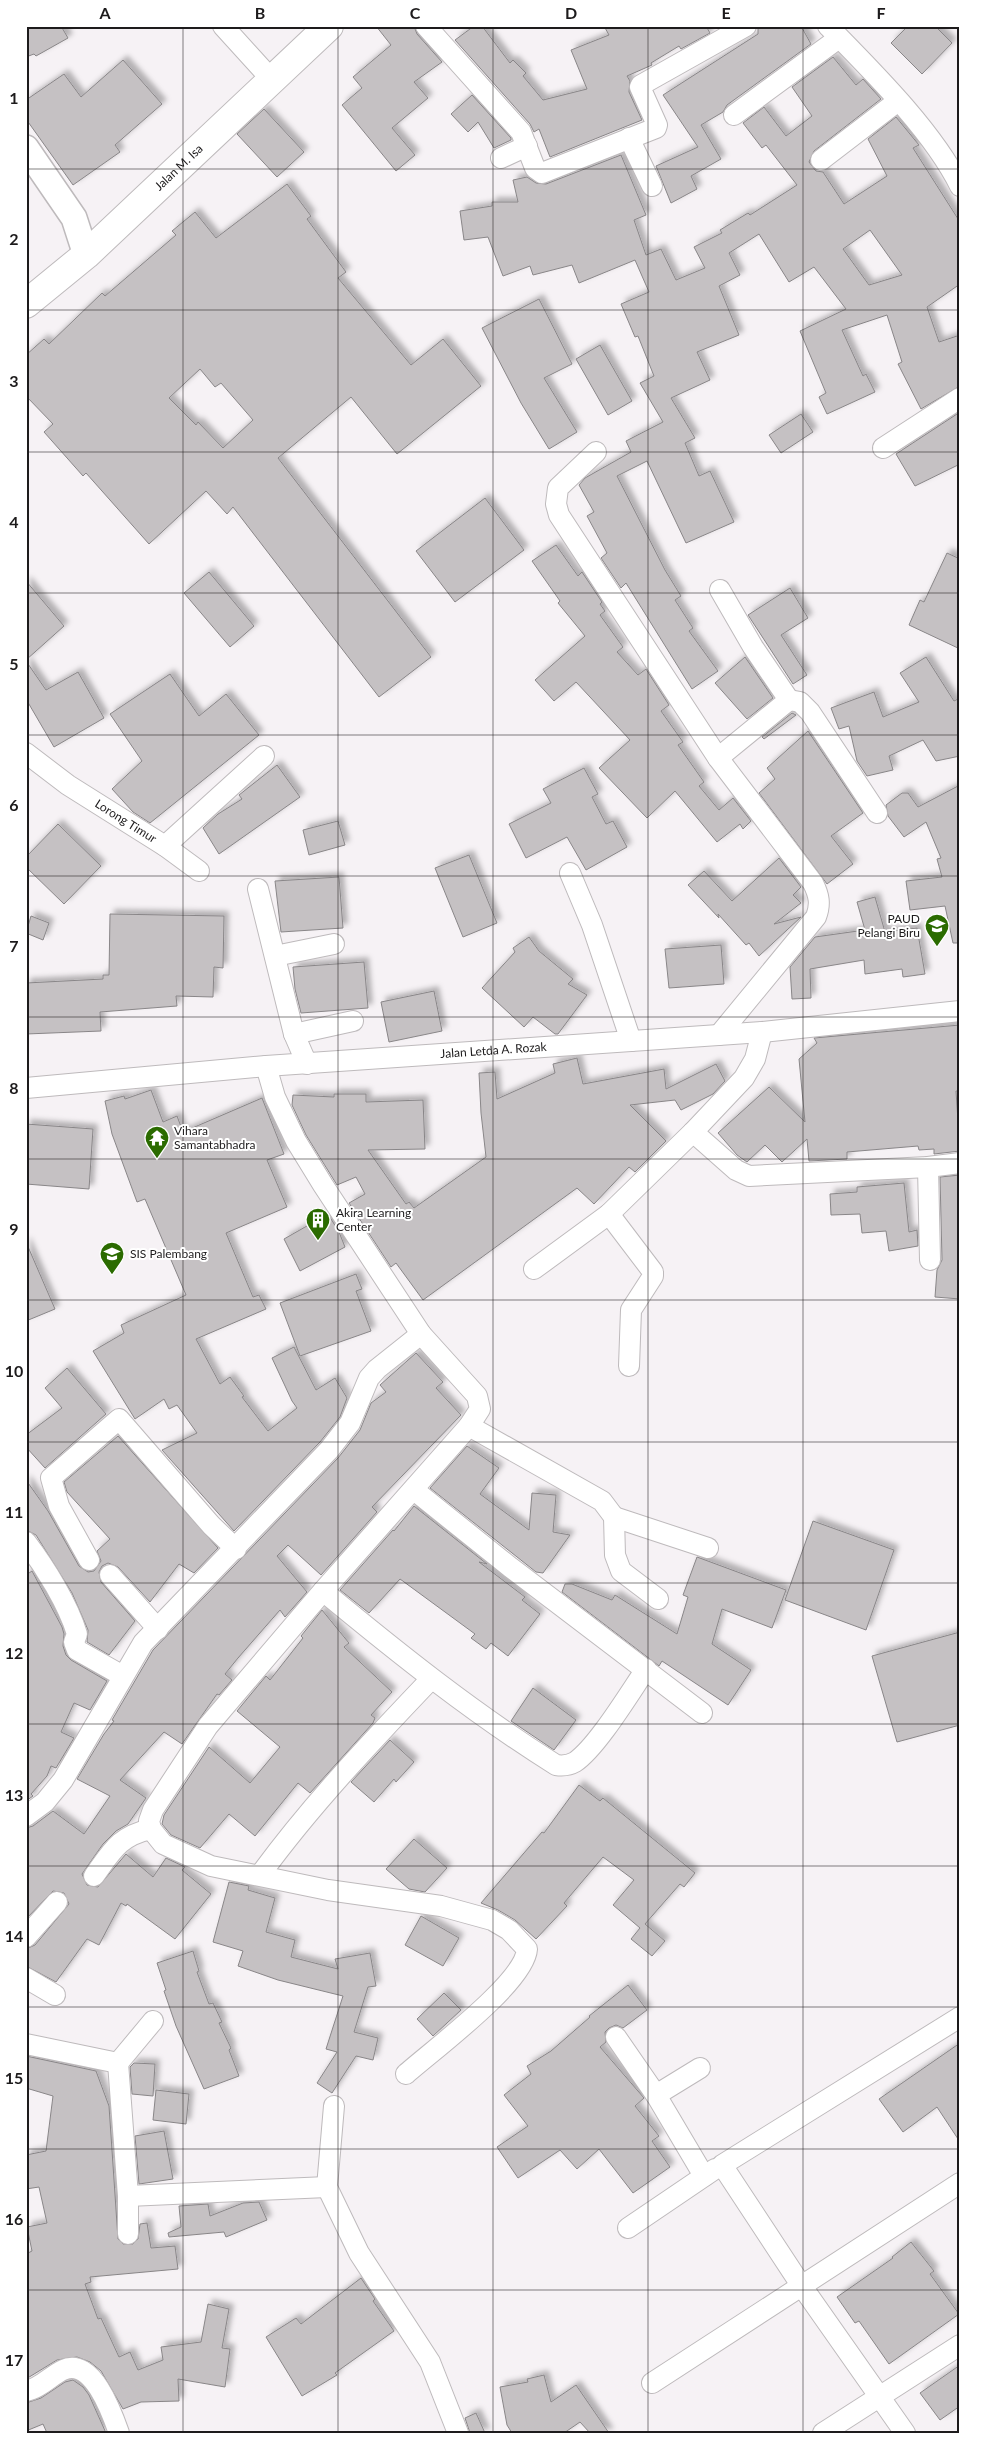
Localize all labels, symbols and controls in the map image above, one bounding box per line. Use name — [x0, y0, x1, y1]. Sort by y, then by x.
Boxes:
text: A — [98, 3, 111, 22]
text: B — [255, 3, 265, 22]
text: C — [410, 3, 421, 22]
text: D — [565, 3, 577, 22]
text: E — [721, 3, 731, 22]
text: F — [876, 3, 886, 22]
text: 1 — [9, 88, 19, 107]
street label: Jalan M. Isa — [151, 141, 206, 193]
text: 2 — [9, 229, 19, 248]
text: 3 — [9, 371, 19, 390]
text: 4 — [9, 512, 19, 531]
text: 5 — [9, 654, 19, 673]
text: 6 — [9, 795, 19, 814]
street label: Lorong Timur — [92, 796, 160, 846]
place label: PAUD Pelangi Biru — [858, 911, 920, 940]
school or university icon: PAUD Pelangi Biru — [924, 913, 950, 947]
text: 7 — [9, 936, 19, 955]
street label: Jalan Letda A. Rozak — [440, 1039, 548, 1061]
text: 8 — [9, 1078, 19, 1097]
place label: Vihara Samantabhadra — [174, 1123, 255, 1152]
temple icon: Vihara Samantabhadra — [144, 1125, 170, 1159]
place label: Akira Learning Center — [336, 1205, 411, 1234]
building icon: Akira Learning Center — [305, 1207, 331, 1241]
text: 9 — [9, 1219, 19, 1238]
school or university icon: SIS Palembang — [99, 1241, 125, 1275]
place label: SIS Palembang — [130, 1246, 207, 1261]
text: 10 — [5, 1361, 23, 1380]
text: 11 — [5, 1502, 23, 1521]
text: 12 — [5, 1643, 23, 1662]
text: 13 — [5, 1785, 23, 1804]
text: 14 — [5, 1926, 23, 1945]
text: 15 — [5, 2068, 23, 2087]
text: 16 — [5, 2209, 23, 2228]
text: 17 — [5, 2350, 23, 2369]

